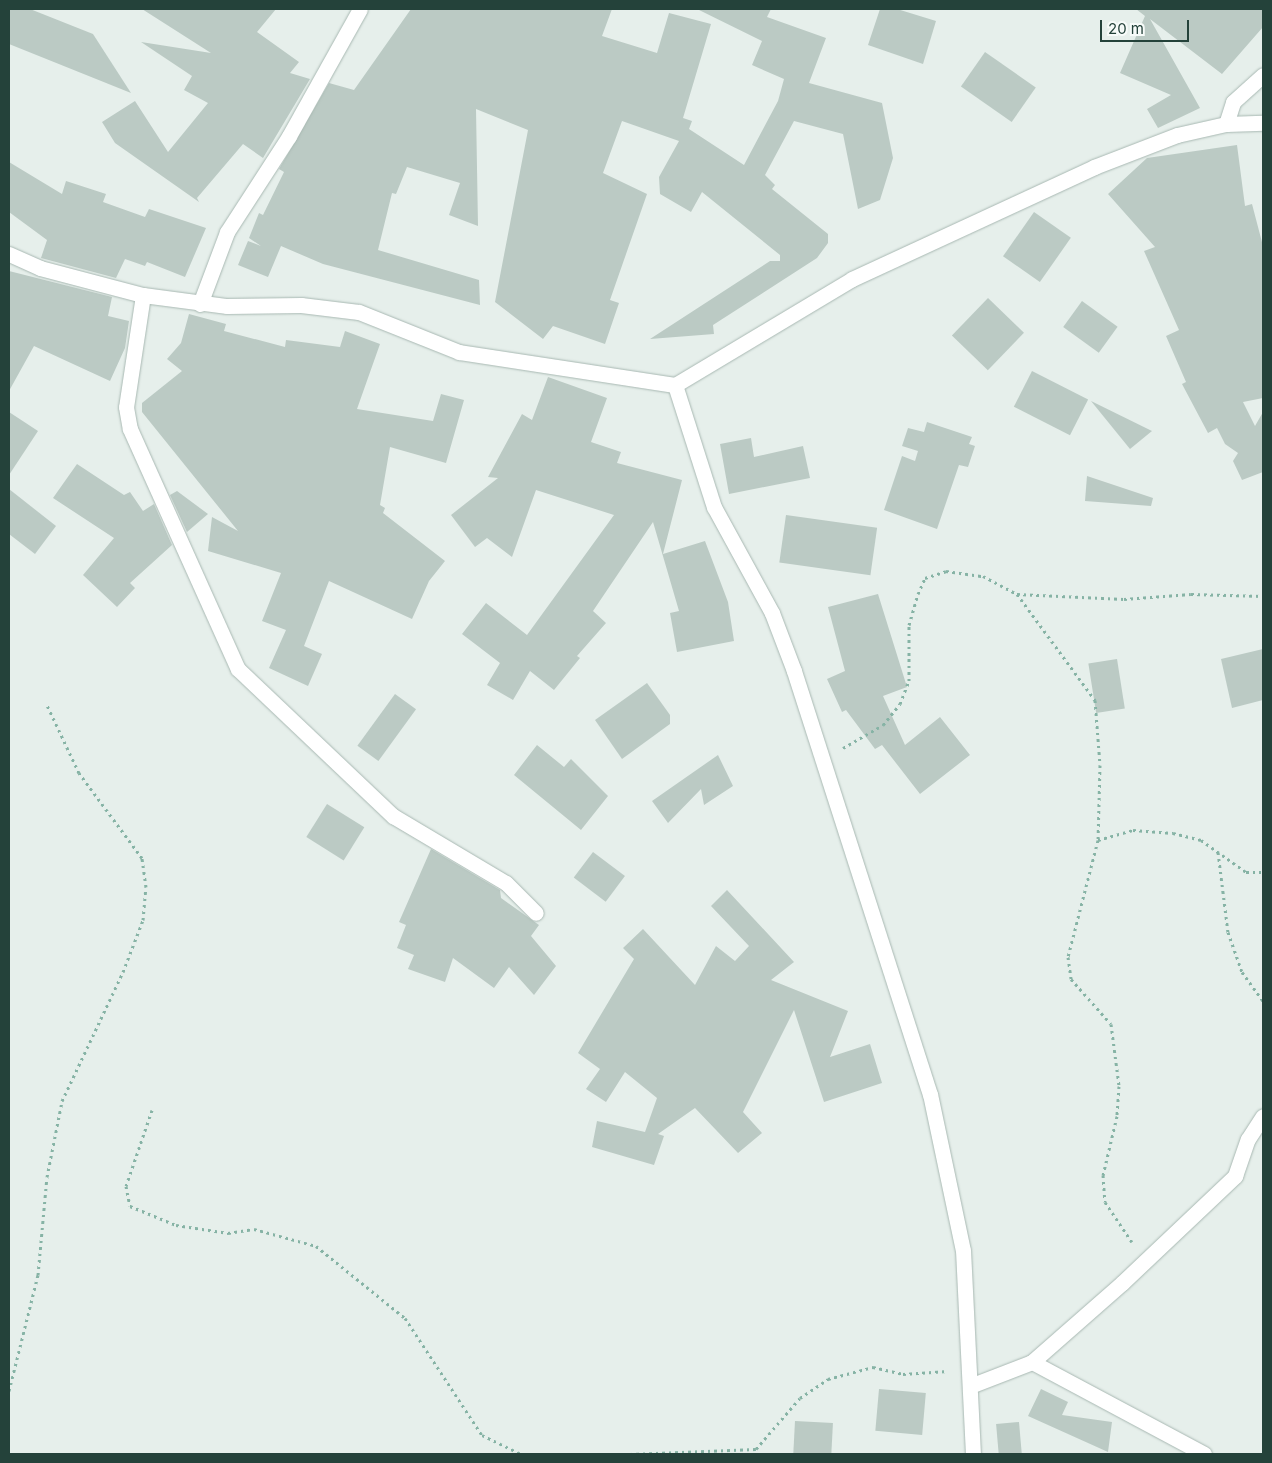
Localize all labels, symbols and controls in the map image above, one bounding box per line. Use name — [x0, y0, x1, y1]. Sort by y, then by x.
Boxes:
scale bar — [1102, 10, 1191, 42]
text: 20 m — [1108, 19, 1144, 38]

